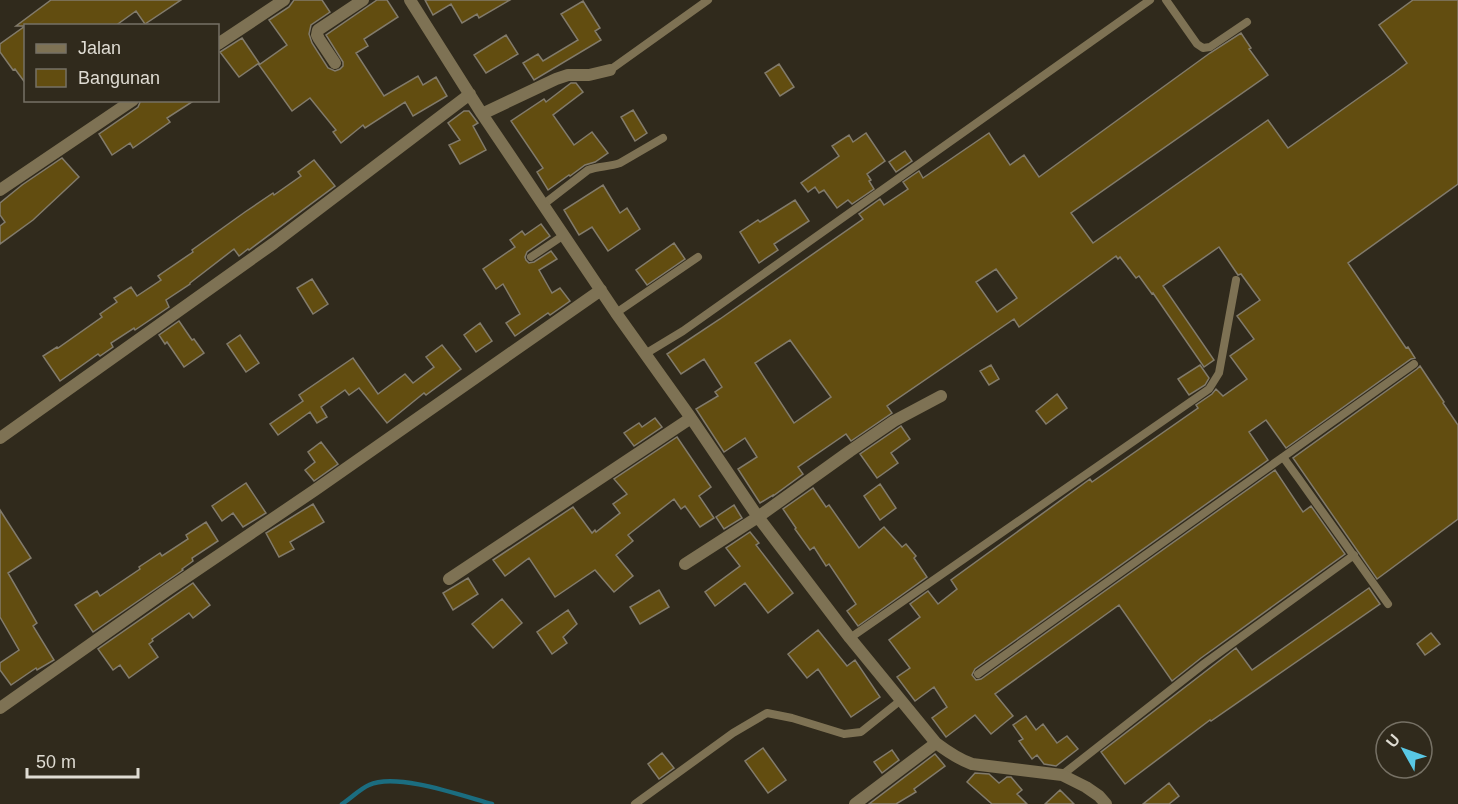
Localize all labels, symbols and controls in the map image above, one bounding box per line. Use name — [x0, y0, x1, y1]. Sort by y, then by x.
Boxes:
legend — [24, 24, 219, 102]
text: Jalan — [78, 38, 121, 58]
text: Bangunan — [78, 68, 160, 88]
north arrow — [1374, 720, 1434, 780]
text: U — [1383, 731, 1403, 751]
scale bar — [27, 741, 138, 779]
text: 50 m — [36, 752, 76, 772]

